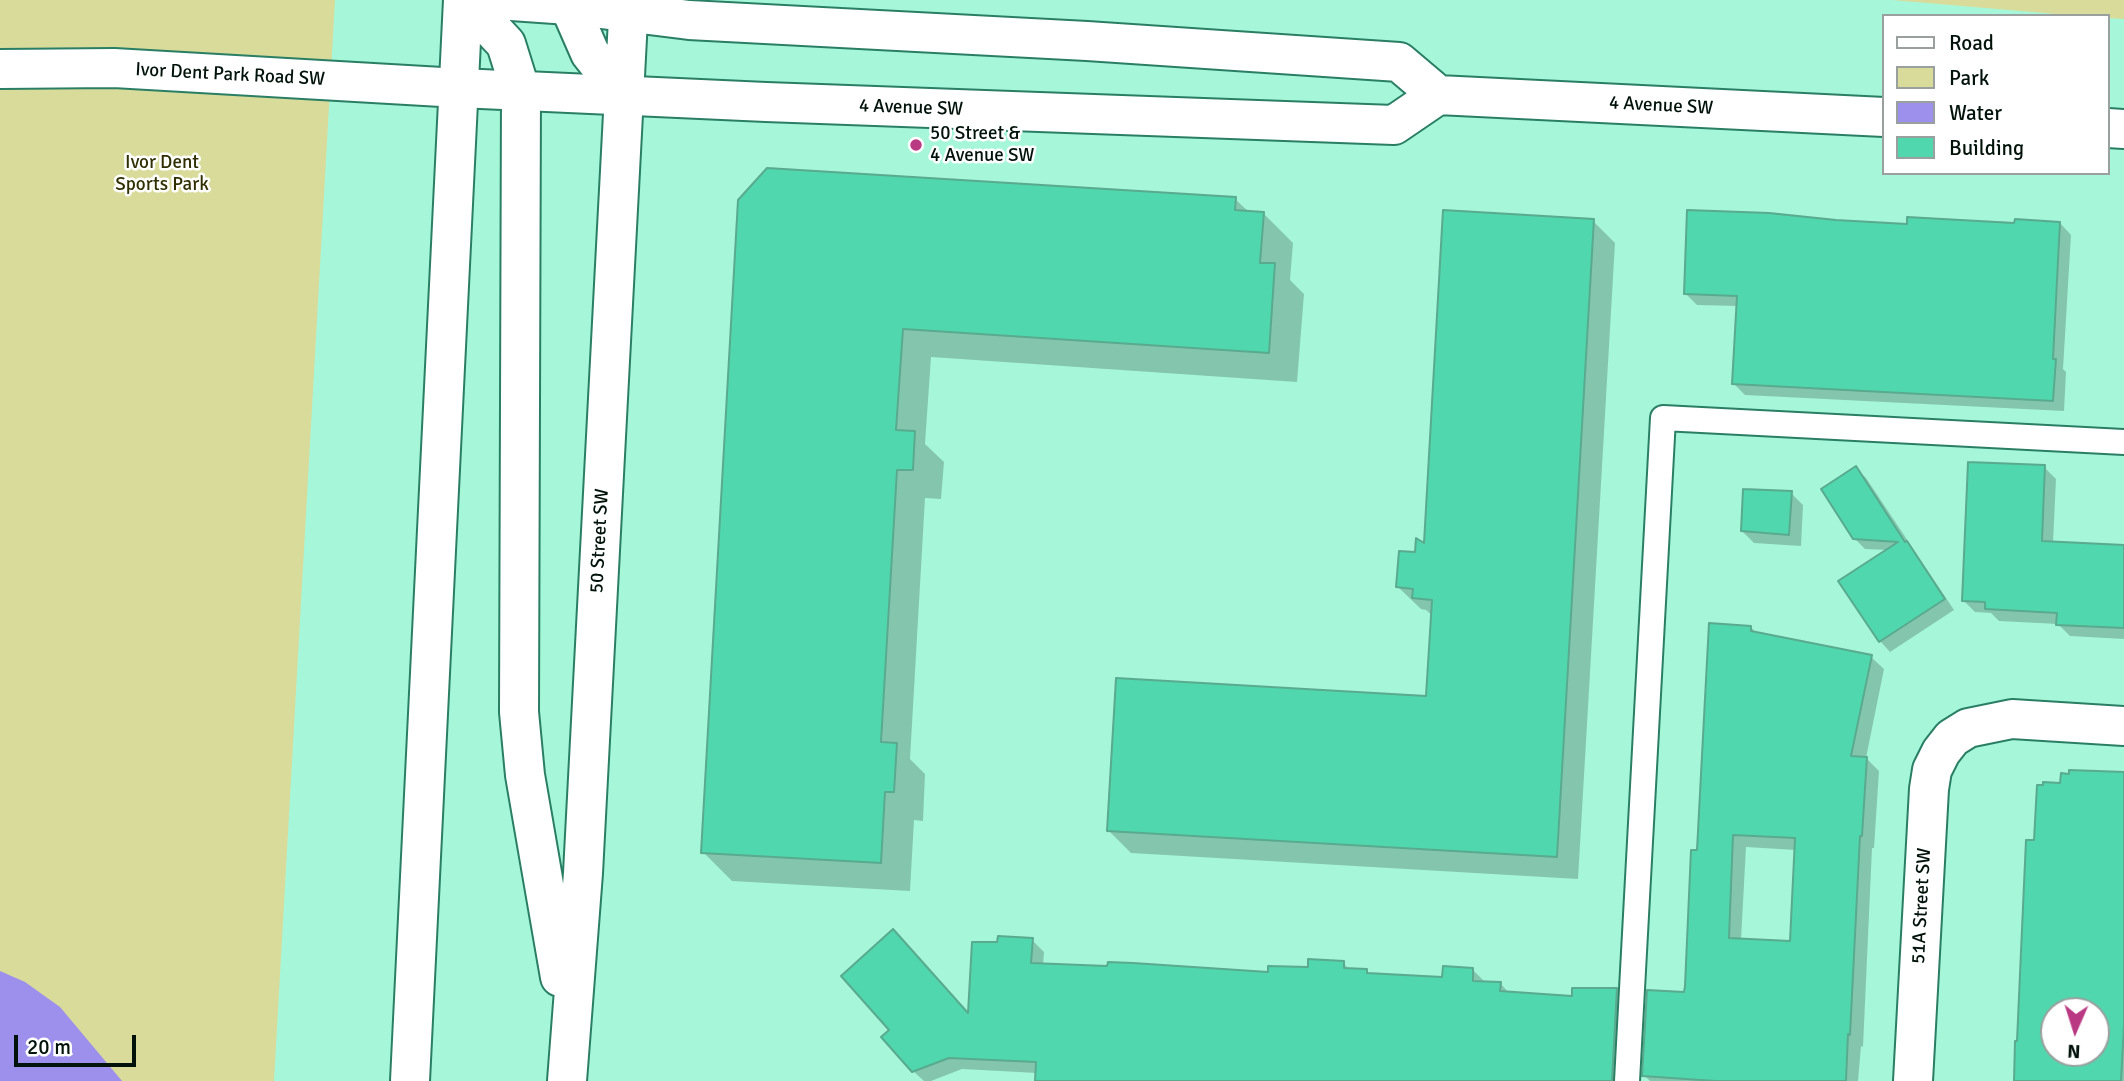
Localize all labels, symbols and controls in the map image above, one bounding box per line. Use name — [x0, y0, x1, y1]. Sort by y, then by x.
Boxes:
legend — [1882, 14, 2110, 175]
text: Road — [1949, 30, 1994, 56]
street label: Ivor Dent Park Road SW — [135, 59, 325, 91]
text: Park — [1949, 65, 1989, 91]
street label: 4 Avenue SW — [1608, 92, 1714, 120]
street label: 4 Avenue SW — [858, 95, 964, 121]
text: Water — [1949, 100, 2002, 126]
place label: 50 Street & 4 Avenue SW — [930, 123, 1034, 167]
text: Building — [1949, 135, 2024, 161]
marker: 50 Street & 4 Avenue SW — [908, 137, 924, 153]
park label: Ivor Dent Sports Park — [115, 152, 209, 196]
street label: 50 Street SW — [586, 488, 614, 594]
street label: 51A Street SW — [1908, 847, 1936, 965]
north arrow — [2040, 997, 2110, 1067]
scale bar — [18, 1021, 140, 1066]
text: 20 m — [27, 1034, 71, 1060]
text: N — [2067, 1039, 2081, 1063]

